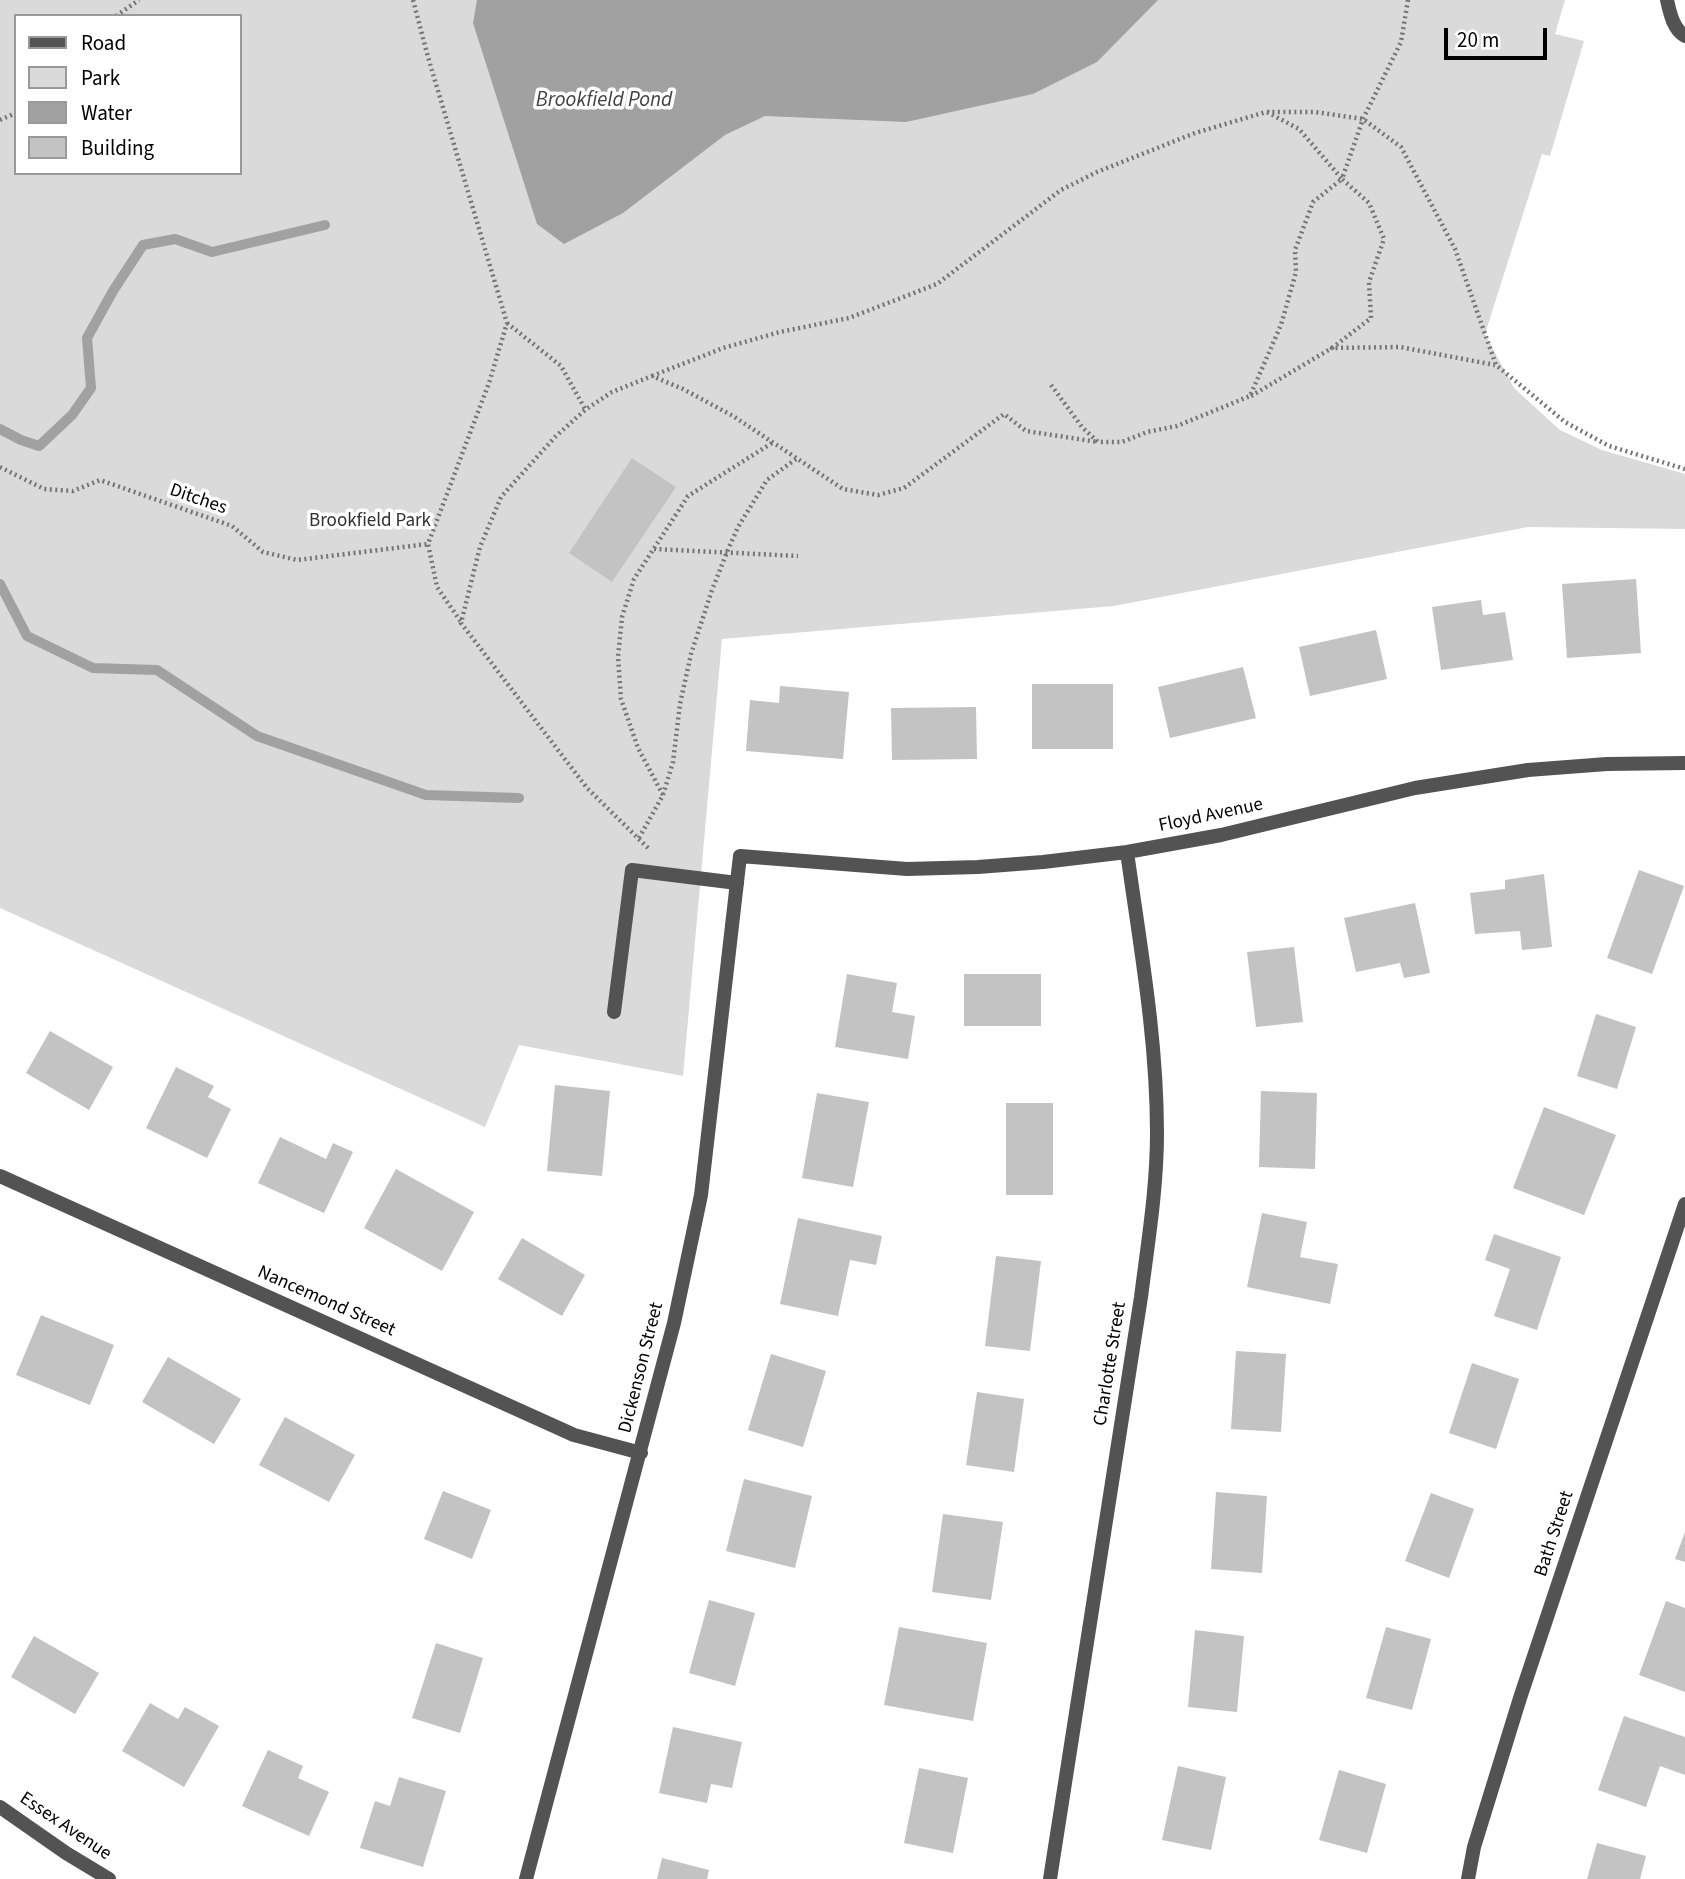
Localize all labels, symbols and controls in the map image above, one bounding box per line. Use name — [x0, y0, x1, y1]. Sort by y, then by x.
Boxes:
legend — [14, 14, 242, 175]
scale bar — [1447, 14, 1550, 58]
text: 20 m — [1457, 25, 1499, 55]
text: Road — [81, 28, 126, 58]
text: Park — [81, 63, 120, 93]
water label: Brookfield Pond — [536, 88, 672, 114]
text: Water — [81, 98, 132, 128]
text: Building — [81, 133, 154, 163]
street label: Ditches — [166, 480, 230, 520]
park label: Brookfield Park — [309, 511, 431, 533]
street label: Floyd Avenue — [1157, 794, 1265, 838]
street label: Nancemond Street — [254, 1261, 398, 1343]
street label: Dickenson Street — [615, 1300, 669, 1436]
street label: Charlotte Street — [1090, 1300, 1132, 1428]
street label: Bath Street — [1530, 1488, 1580, 1580]
street label: Essex Avenue — [15, 1788, 115, 1866]

